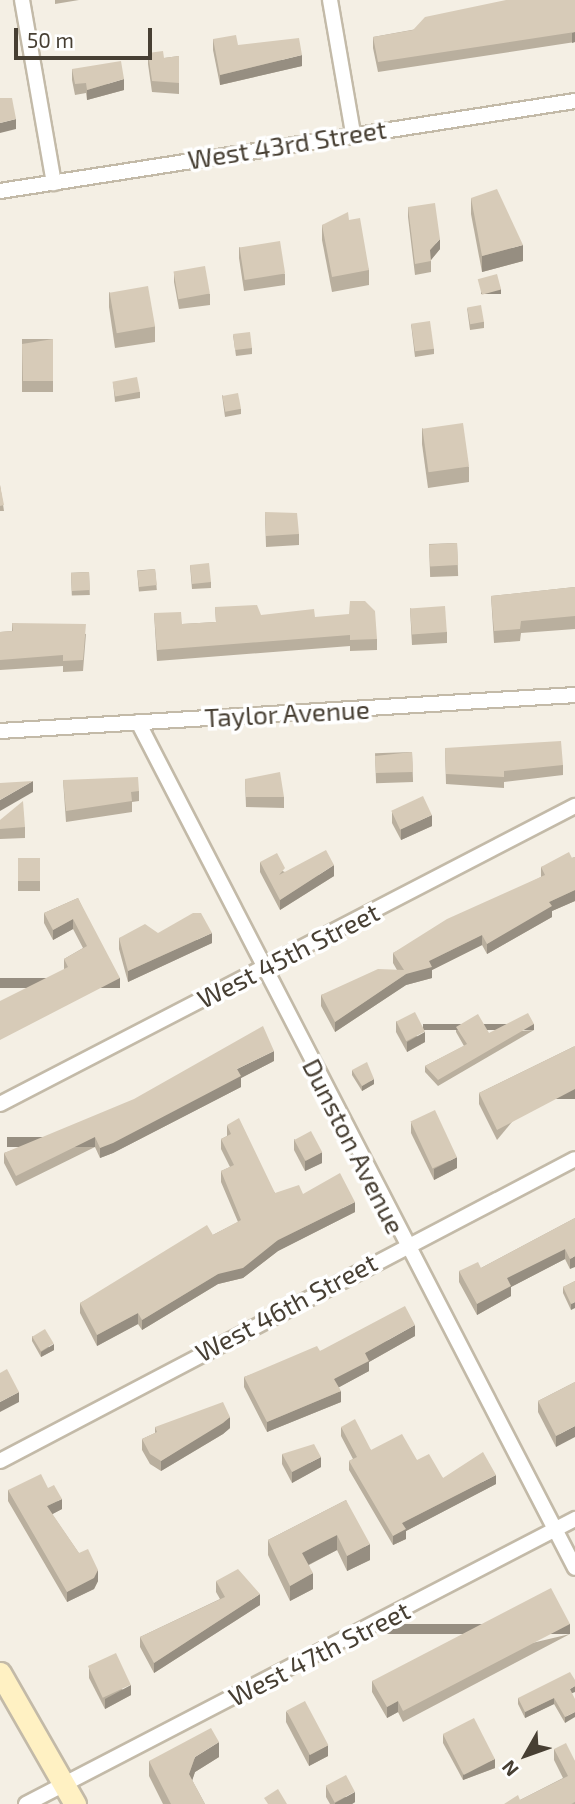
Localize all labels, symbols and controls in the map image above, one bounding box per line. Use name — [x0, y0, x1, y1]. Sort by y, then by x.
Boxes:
scale bar — [18, 14, 156, 58]
text: 50 m — [27, 27, 74, 52]
street label: West 43rd Street — [185, 113, 389, 175]
street label: Taylor Avenue — [203, 693, 371, 733]
street label: West 45th Street — [192, 896, 384, 1014]
street label: Dunston Avenue — [296, 1053, 412, 1239]
street label: West 46th Street — [190, 1246, 382, 1368]
street label: West 47th Street — [223, 1594, 415, 1712]
north arrow — [491, 1720, 561, 1790]
text: N — [496, 1756, 523, 1781]

